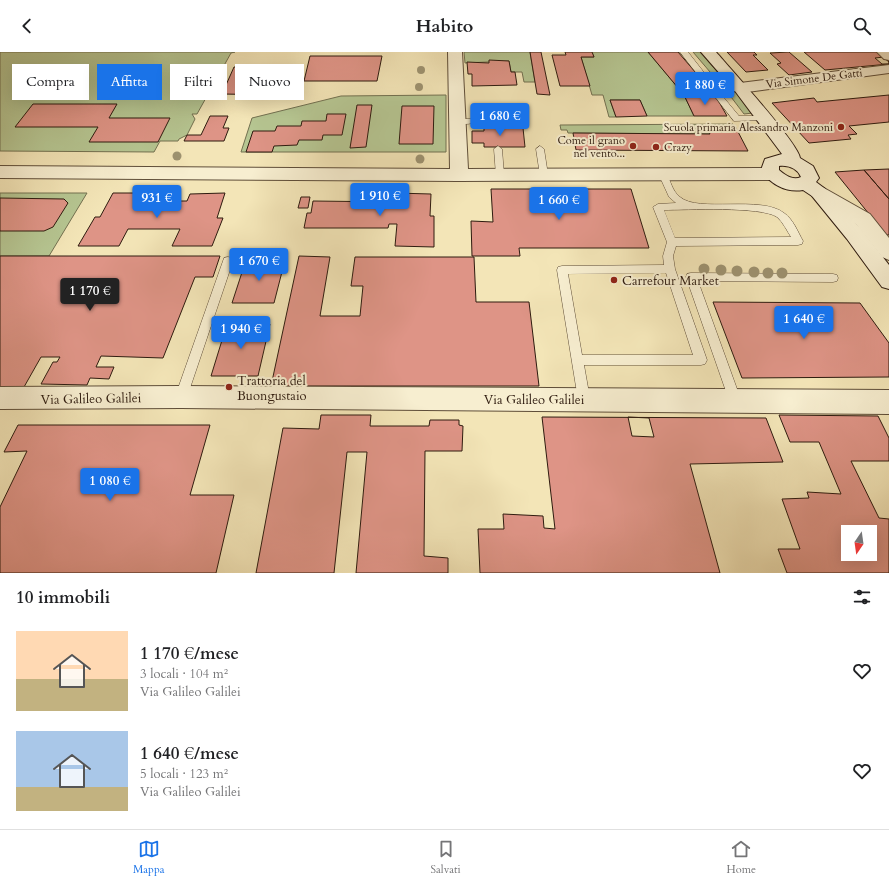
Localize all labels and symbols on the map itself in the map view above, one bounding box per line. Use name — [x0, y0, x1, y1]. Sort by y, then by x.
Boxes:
street label: Via Simone De Gatti — [765, 65, 863, 92]
pin: 1 880 € — [668, 72, 742, 106]
pin: 1 680 € — [463, 103, 537, 137]
place label: Scuola primaria Alessandro Manzoni — [664, 120, 833, 135]
marker: Scuola primaria Alessandro Manzoni — [836, 122, 846, 132]
place label: Come il grano nel vento... — [557, 133, 625, 161]
place label: Crazy — [664, 140, 692, 155]
marker: Come il grano nel vento... — [628, 141, 638, 151]
marker: Crazy — [651, 142, 661, 152]
pin: 1 910 € — [343, 183, 417, 217]
pin: 931 € — [129, 185, 185, 219]
pin: 1 660 € — [522, 187, 596, 221]
pin: 1 670 € — [222, 248, 296, 282]
place label: Carrefour Market — [622, 272, 719, 290]
marker: Carrefour Market — [609, 275, 619, 285]
pin: 1 170 € — [53, 278, 127, 312]
pin: 1 640 € — [767, 306, 841, 340]
pin: 1 940 € — [204, 316, 278, 350]
place label: Trattoria del Buongustaio — [237, 372, 307, 405]
marker: Trattoria del Buongustaio — [224, 382, 234, 392]
street label: Via Galileo Galilei — [41, 389, 142, 409]
street label: Via Galileo Galilei — [484, 391, 585, 409]
pin: 1 080 € — [73, 468, 147, 502]
north arrow — [841, 525, 877, 561]

